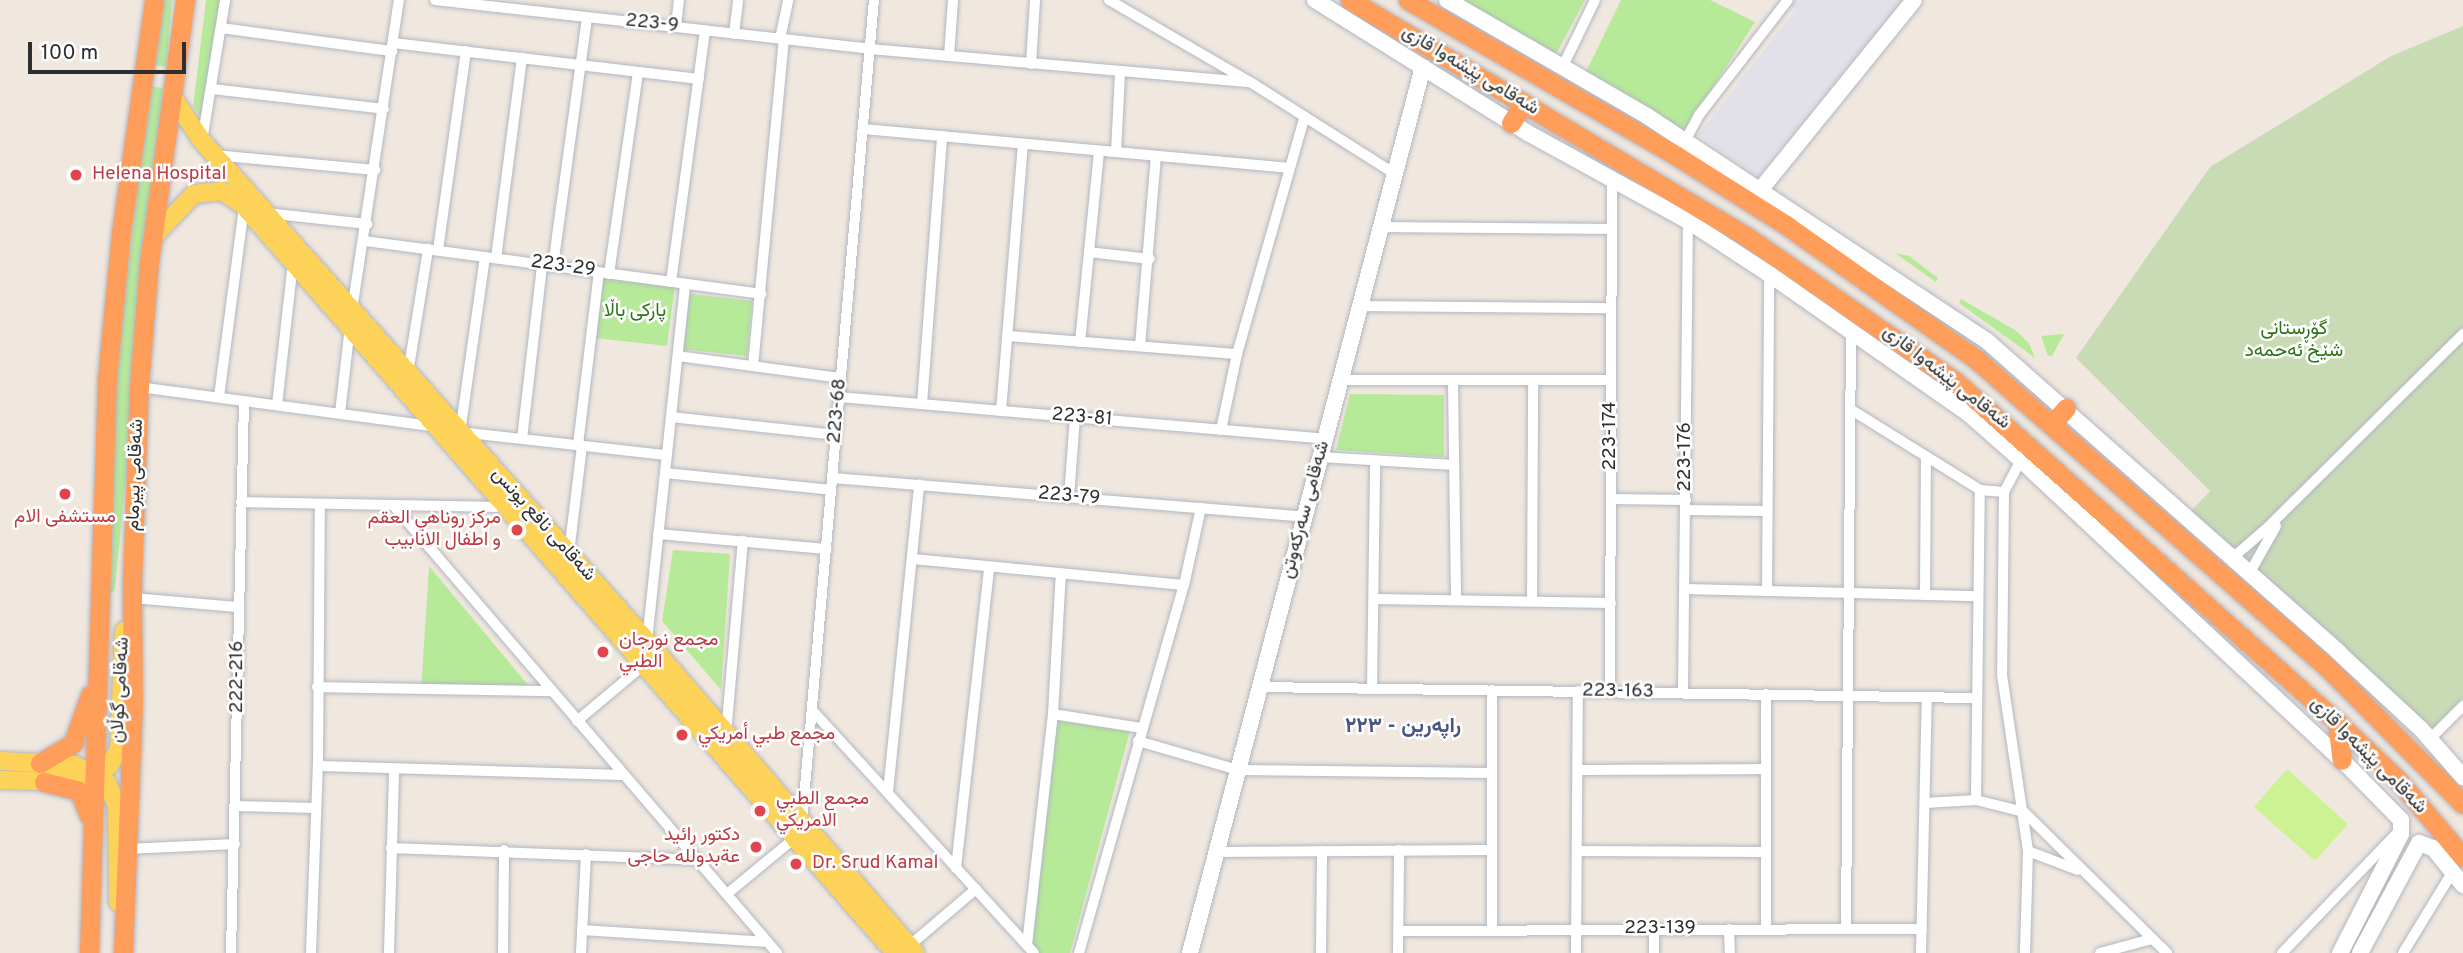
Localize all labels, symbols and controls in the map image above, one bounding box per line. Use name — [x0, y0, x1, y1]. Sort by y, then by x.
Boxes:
street label: 223-9 — [624, 10, 680, 38]
street label: شەقامی پێشەوا قازی — [1397, 21, 1543, 121]
scale bar — [32, 28, 189, 72]
text: 100 m — [41, 40, 98, 67]
place label: Helena Hospital — [92, 164, 226, 186]
marker: Helena Hospital — [66, 165, 86, 185]
street label: 223-29 — [529, 251, 597, 283]
park label: پارکی باڵا — [604, 301, 666, 323]
park label: گۆڕستانی شێخ ئەحمەد — [2245, 319, 2343, 363]
street label: شەقامی پێشەوا قازی — [1878, 321, 2014, 435]
street label: 223-68 — [824, 378, 852, 444]
street label: 223-174 — [1600, 401, 1622, 471]
street label: 223-81 — [1051, 404, 1113, 432]
street label: شەقامی پیرمام — [123, 419, 149, 531]
street label: 223-176 — [1675, 422, 1697, 492]
street label: شەقامی سەرکەوتن — [1277, 439, 1335, 581]
street label: شەقامی نافع یونس — [486, 463, 600, 587]
street label: 223-79 — [1037, 483, 1101, 511]
marker: مستشفى الام — [55, 484, 75, 504]
place label: مستشفى الام — [14, 507, 116, 529]
place label: مركز روناهي العقم و اطفال الانابيب — [368, 508, 501, 552]
marker: مركز روناهي العقم و اطفال الانابيب — [507, 520, 527, 540]
place label: مجمع نورجان الطبي — [619, 630, 718, 674]
street label: شەقامی گوڵان — [107, 636, 135, 744]
street label: 222-216 — [227, 641, 249, 713]
marker: مجمع نورجان الطبي — [593, 642, 613, 662]
street label: 223-163 — [1582, 680, 1654, 704]
street label: شەقامی پێشەوا قازی — [2305, 693, 2431, 819]
district label: راپەرین - ٢٢٣ — [1345, 714, 1461, 740]
place label: مجمع طبي أمریکي — [698, 724, 835, 746]
marker: مجمع طبي أمریکي — [672, 725, 692, 745]
place label: مجمع الطبي الامريكي — [776, 789, 869, 833]
marker: مجمع الطبي الامريكي — [750, 801, 770, 821]
place label: دكتور رائيد عةبدولله حاجى — [628, 825, 740, 869]
marker: دكتور رائيد عةبدولله حاجى — [746, 837, 766, 857]
place label: Dr. Srud Kamal — [812, 853, 939, 875]
marker: Dr. Srud Kamal — [786, 854, 806, 874]
street label: 223-139 — [1624, 918, 1696, 940]

